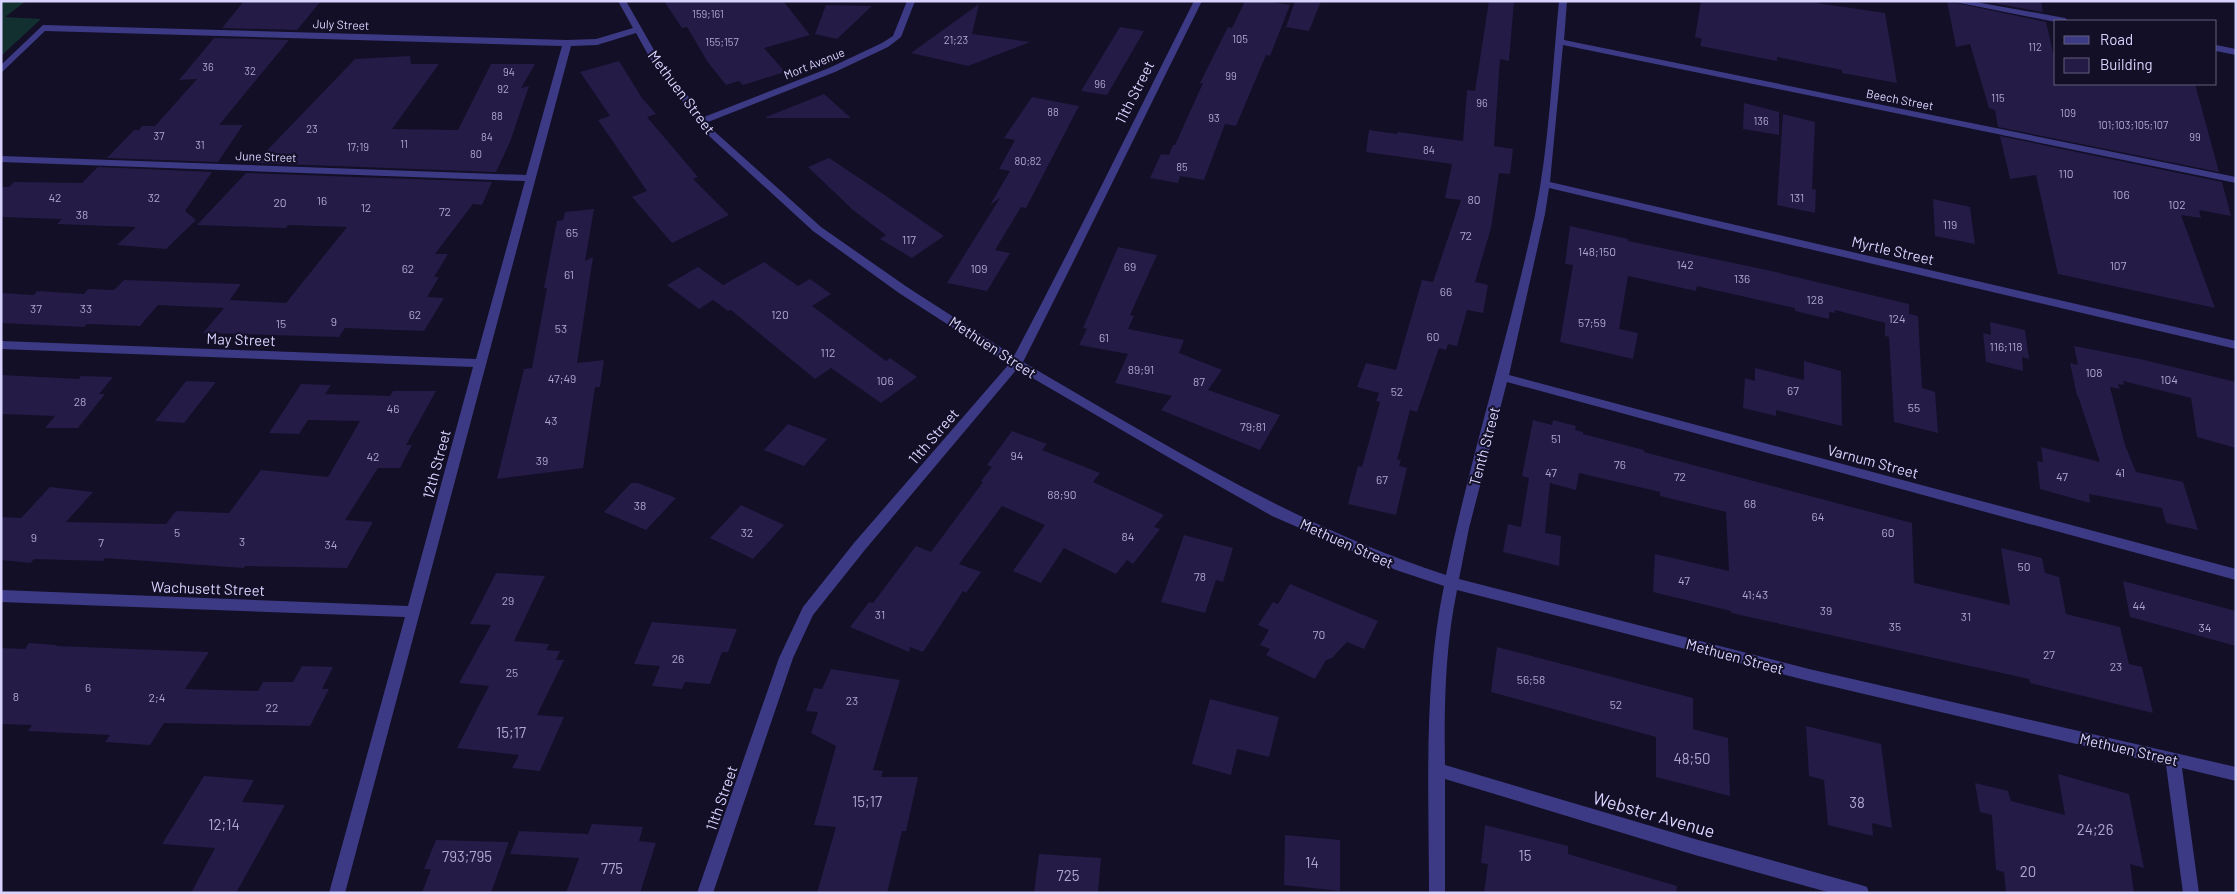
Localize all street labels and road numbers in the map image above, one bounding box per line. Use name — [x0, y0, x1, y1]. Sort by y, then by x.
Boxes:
street label: July Street — [312, 16, 370, 32]
street label: Mort Avenue — [781, 44, 847, 82]
street label: Methuen Street — [645, 47, 719, 137]
street label: 11th Street — [1111, 58, 1157, 126]
street label: Beech Street — [1865, 86, 1935, 112]
street label: June Street — [235, 148, 297, 164]
street label: Myrtle Street — [1850, 232, 1936, 268]
street label: Methuen Street — [946, 312, 1040, 382]
street label: May Street — [206, 329, 276, 349]
street label: 11th Street — [904, 404, 962, 468]
street label: Tenth Street — [1465, 405, 1503, 487]
street label: 12th Street — [418, 427, 454, 501]
street label: Varnum Street — [1825, 440, 1921, 482]
street label: Methuen Street — [1298, 514, 1396, 572]
street label: Wachusett Street — [151, 577, 265, 599]
street label: Methuen Street — [1684, 634, 1786, 678]
street label: Methuen Street — [2078, 729, 2180, 769]
street label: 11th Street — [701, 763, 741, 833]
street label: Webster Avenue — [1590, 786, 1718, 842]

